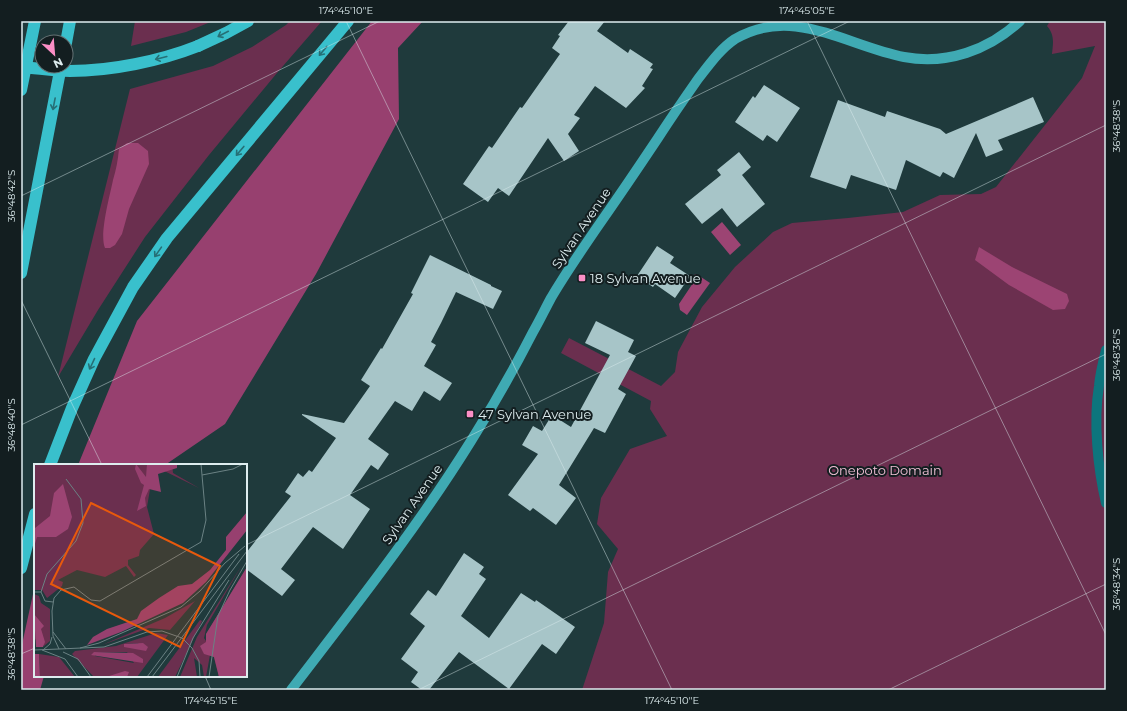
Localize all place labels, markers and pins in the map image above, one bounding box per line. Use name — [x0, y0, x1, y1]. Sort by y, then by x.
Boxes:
place label: 18 Sylvan Avenue — [590, 270, 701, 286]
marker: 18 Sylvan Avenue — [577, 273, 587, 283]
place label: 47 Sylvan Avenue — [478, 406, 591, 422]
marker: 47 Sylvan Avenue — [465, 409, 475, 419]

